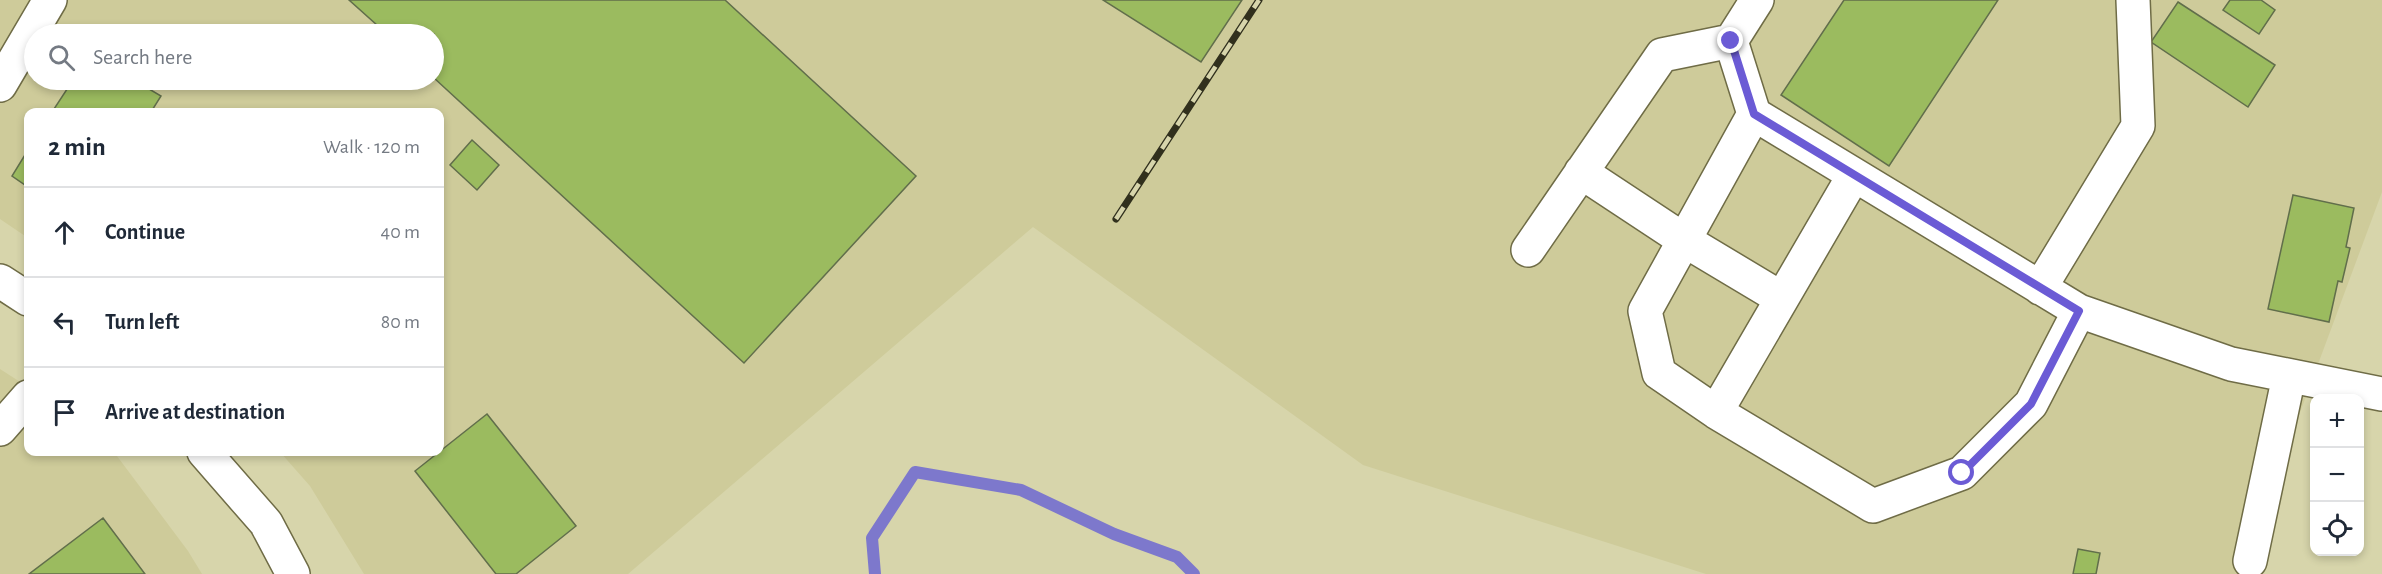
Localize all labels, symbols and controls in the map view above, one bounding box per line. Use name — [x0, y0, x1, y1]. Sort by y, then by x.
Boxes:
search box — [24, 24, 444, 90]
route end — [1717, 27, 1743, 53]
icon: search — [45, 41, 78, 74]
text: Search here — [93, 46, 192, 68]
text: 2 min — [48, 134, 106, 160]
text: Walk · 120 m — [323, 137, 420, 157]
icon: ahead — [48, 216, 81, 249]
text: Continue — [105, 221, 185, 243]
text: 40 m — [381, 222, 420, 242]
icon: left — [48, 306, 81, 339]
text: Turn left — [105, 311, 179, 333]
text: 80 m — [381, 312, 420, 332]
map controls — [2310, 394, 2364, 556]
button: + — [2310, 394, 2364, 448]
icon: arrive — [48, 396, 81, 429]
text: Arrive at destination — [105, 401, 285, 423]
button: − — [2310, 448, 2364, 502]
route start — [1948, 459, 1974, 485]
button: locate — [2310, 502, 2364, 556]

